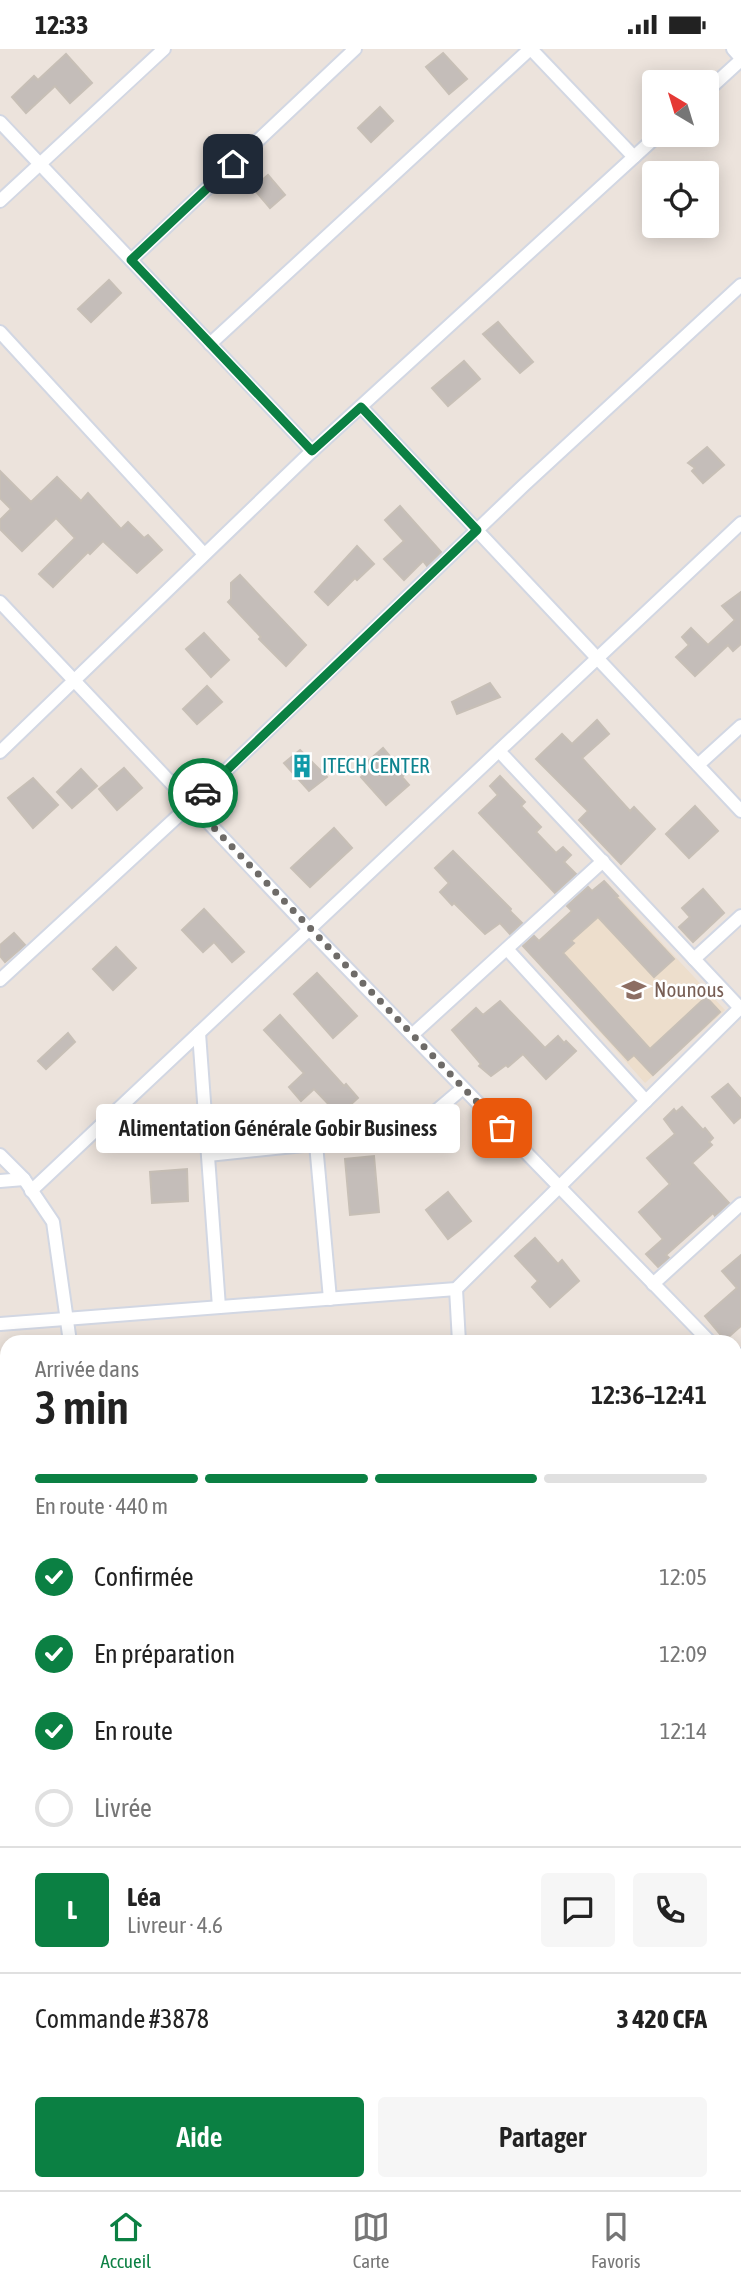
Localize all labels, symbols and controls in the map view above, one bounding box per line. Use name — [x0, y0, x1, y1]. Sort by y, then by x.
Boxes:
text: 12:33 — [35, 10, 89, 40]
north arrow — [642, 70, 719, 147]
map controls — [642, 70, 719, 238]
pin — [203, 134, 263, 194]
icon: home — [214, 145, 252, 183]
button: locate — [642, 161, 719, 238]
building icon: ITECH CENTER — [288, 752, 316, 780]
place label: ITECH CENTER — [322, 753, 430, 777]
courier — [168, 758, 238, 828]
icon: car — [184, 774, 222, 812]
school or university icon: Nounous — [620, 976, 648, 1004]
place label: Nounous — [654, 977, 724, 1001]
pin — [472, 1098, 532, 1158]
callout: Alimentation Générale Gobir Business — [96, 1103, 460, 1153]
icon: bag — [483, 1109, 521, 1147]
text: Alimentation Générale Gobir Business — [119, 1115, 437, 1141]
text: Arrivée dans — [35, 1356, 139, 1382]
text: 12:36–12:41 — [591, 1380, 707, 1410]
text: 3 min — [35, 1381, 129, 1434]
text: En route · 440 m — [35, 1493, 168, 1519]
icon: check — [35, 1558, 73, 1596]
text: Confirmée — [94, 1562, 194, 1592]
text: 12:05 — [659, 1564, 707, 1590]
icon: check — [35, 1635, 73, 1673]
text: En préparation — [94, 1639, 235, 1669]
text: 12:09 — [659, 1641, 707, 1667]
icon: check — [35, 1712, 73, 1750]
text: En route — [94, 1716, 173, 1746]
text: 12:14 — [660, 1718, 707, 1744]
text: Livrée — [94, 1793, 152, 1823]
button: chat — [541, 1873, 615, 1947]
button: phone — [633, 1873, 707, 1947]
text: Léa — [127, 1882, 161, 1912]
text: L — [67, 1895, 77, 1925]
text: Livreur · 4.6 — [127, 1912, 223, 1938]
text: Commande #3878 — [35, 2004, 209, 2034]
text: 3 420 CFA — [617, 2004, 707, 2034]
button: Aide — [35, 2097, 364, 2177]
button: Partager — [378, 2097, 707, 2177]
tab: Accueil — [101, 2208, 151, 2272]
tab: Carte — [352, 2208, 390, 2272]
tab: Favoris — [591, 2208, 640, 2272]

